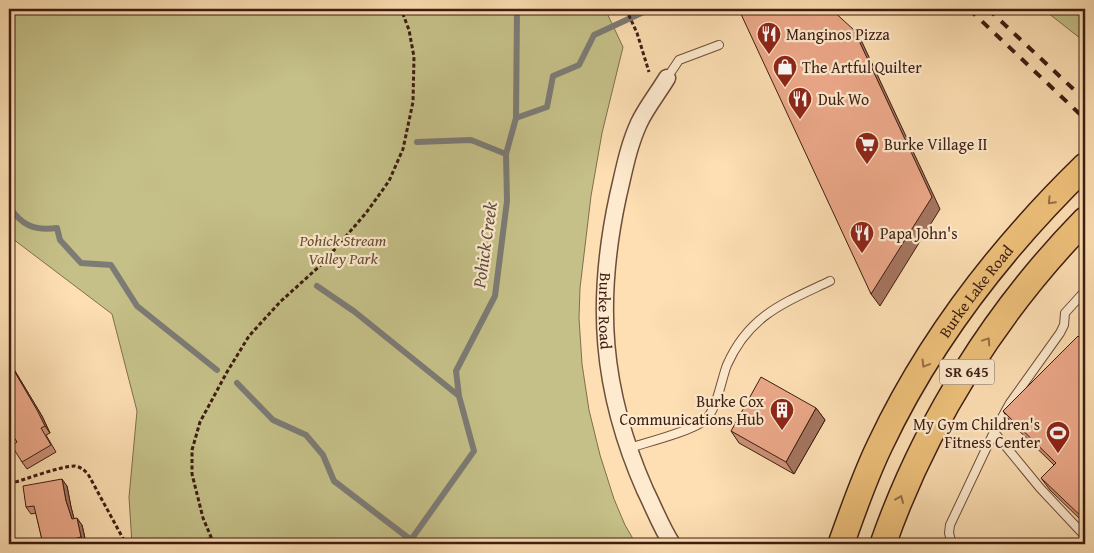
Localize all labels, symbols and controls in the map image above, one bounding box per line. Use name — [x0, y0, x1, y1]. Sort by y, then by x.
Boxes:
restaurant icon: Manginos Pizza — [756, 21, 782, 55]
place label: Manginos Pizza — [786, 22, 890, 46]
shop icon: The Artful Quilter — [772, 54, 798, 88]
place label: The Artful Quilter — [802, 55, 922, 79]
restaurant icon: Duk Wo — [787, 86, 813, 120]
place label: Duk Wo — [818, 87, 869, 111]
supermarket icon: Burke Village II — [854, 131, 880, 165]
place label: Burke Village II — [884, 132, 988, 156]
one-way arrow — [1048, 196, 1057, 205]
water label: Pohick Creek — [465, 199, 504, 291]
restaurant icon: Papa John's — [849, 220, 875, 254]
place label: Papa John's — [880, 221, 958, 245]
park label: Pohick Stream Valley Park — [299, 228, 387, 270]
street label: Burke Lake Road — [933, 239, 1019, 342]
street label: Burke Road — [593, 272, 619, 351]
one-way arrow — [981, 337, 990, 347]
one-way arrow — [921, 359, 931, 368]
road number: SR 645 — [940, 360, 994, 384]
place label: Burke Cox Communications Hub — [619, 389, 765, 431]
building icon: Burke Cox Communications Hub — [769, 397, 795, 431]
place label: My Gym Children's Fitness Center — [913, 412, 1040, 454]
sports icon: My Gym Children's Fitness Center — [1045, 420, 1071, 454]
one-way arrow — [894, 495, 905, 504]

